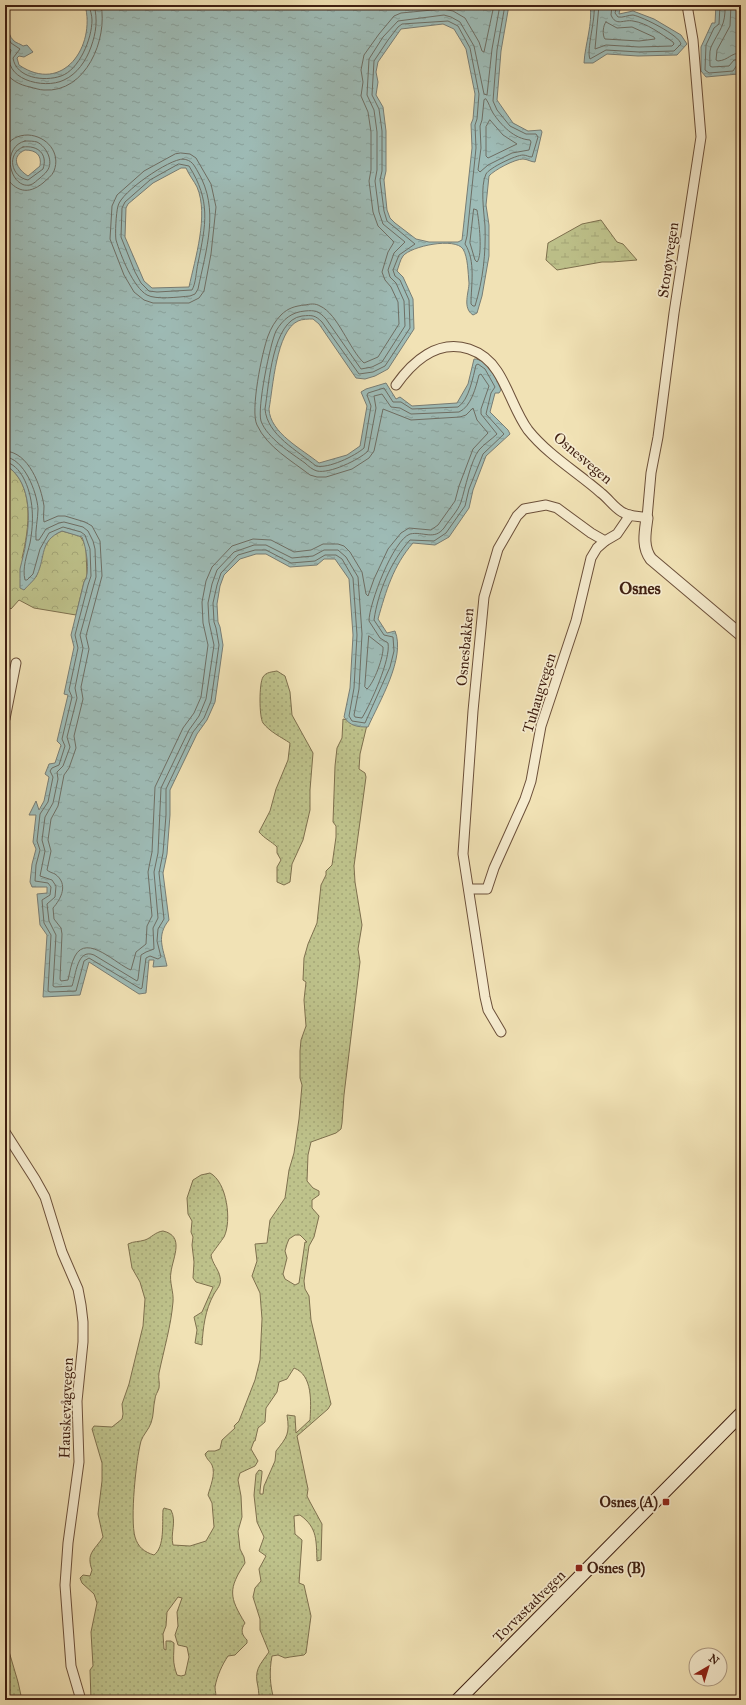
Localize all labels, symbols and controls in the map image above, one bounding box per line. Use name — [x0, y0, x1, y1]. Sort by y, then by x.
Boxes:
street label: Storøyvegen — [654, 221, 682, 299]
street label: Osnesvegen — [550, 428, 616, 488]
district label: Osnes — [619, 578, 661, 599]
street label: Osnesbakken — [453, 607, 477, 687]
street label: Tuhaugvegen — [518, 651, 560, 735]
street label: Hauskevågvegen — [55, 1357, 77, 1459]
place label: Osnes (A) — [600, 1493, 658, 1512]
marker: Osnes (A) — [661, 1497, 671, 1507]
place label: Osnes (B) — [587, 1559, 645, 1578]
marker: Osnes (B) — [574, 1563, 584, 1573]
street label: Torvastadvegen — [489, 1566, 569, 1646]
north arrow — [688, 1647, 728, 1687]
text: N — [706, 1652, 722, 1668]

